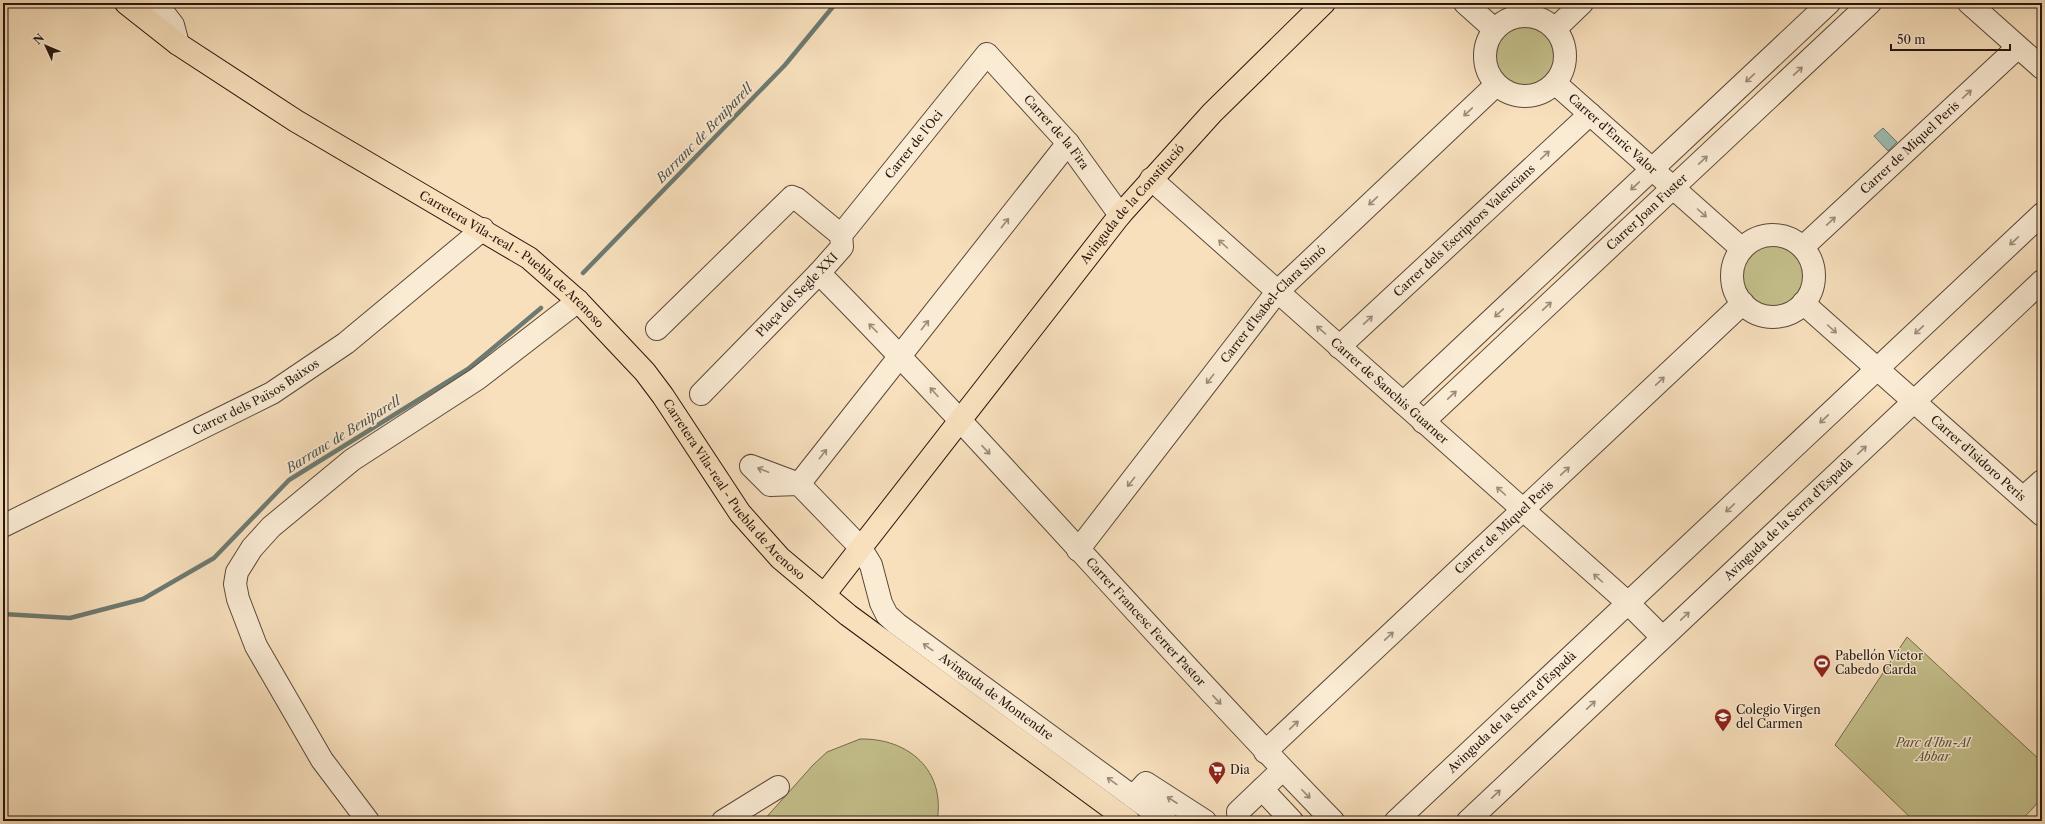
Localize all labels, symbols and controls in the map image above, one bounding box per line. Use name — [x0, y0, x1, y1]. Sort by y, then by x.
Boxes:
north arrow — [26, 26, 66, 66]
scale bar — [1891, 26, 2010, 52]
text: N — [30, 30, 47, 47]
text: 50 m — [1897, 32, 1926, 47]
one-way arrow — [1792, 67, 1802, 76]
one-way arrow — [1745, 73, 1755, 82]
water label: Barranc de Beniparell — [652, 79, 757, 187]
street label: Carrer d'Enric Valor — [1565, 90, 1660, 177]
one-way arrow — [1962, 90, 1972, 99]
street label: Carrer de la Fira — [1021, 91, 1093, 173]
street label: Carrer de Miquel Peris — [1857, 97, 1962, 197]
street label: Carrer de l'Oci — [881, 107, 946, 182]
one-way arrow — [1463, 107, 1473, 116]
street label: Avinguda de la Constitució — [1076, 141, 1187, 267]
one-way arrow — [1540, 151, 1550, 160]
one-way arrow — [1698, 155, 1708, 165]
street label: Carrer dels Escriptors Valencians — [1390, 161, 1538, 300]
street label: Carrer Joan Fuster — [1603, 170, 1690, 253]
one-way arrow — [1630, 181, 1640, 190]
street label: Carretera Vila-real - Puebla de Arenoso — [417, 187, 607, 331]
one-way arrow — [1368, 196, 1378, 206]
one-way arrow — [1697, 209, 1707, 218]
one-way arrow — [1826, 216, 1836, 225]
one-way arrow — [1001, 217, 1009, 228]
one-way arrow — [2008, 236, 2019, 245]
one-way arrow — [1219, 240, 1229, 249]
street label: Carrer d'Isabel-Clara Simó — [1217, 242, 1329, 366]
street label: Plaça del Segle XXI — [753, 249, 841, 340]
one-way arrow — [1542, 301, 1552, 311]
one-way arrow — [1494, 308, 1504, 318]
one-way arrow — [1363, 316, 1373, 325]
one-way arrow — [920, 319, 929, 330]
one-way arrow — [868, 323, 878, 333]
one-way arrow — [1827, 324, 1837, 333]
one-way arrow — [1914, 325, 1924, 334]
one-way arrow — [1315, 326, 1326, 335]
street label: Carrer de Sanchis Guarner — [1328, 334, 1452, 447]
street label: Carrer dels Països Baixos — [190, 355, 322, 438]
one-way arrow — [1206, 373, 1214, 384]
one-way arrow — [1654, 377, 1665, 386]
one-way arrow — [929, 387, 938, 398]
one-way arrow — [1447, 390, 1457, 400]
water label: Barranc de Beniparell — [282, 391, 405, 476]
street label: Carretera Vila-real - Puebla de Arenoso — [660, 396, 808, 583]
street label: Carrer d'Isidoro Peris — [1928, 412, 2029, 504]
one-way arrow — [1819, 414, 1829, 424]
one-way arrow — [981, 445, 990, 455]
one-way arrow — [1857, 445, 1867, 455]
one-way arrow — [819, 448, 827, 459]
street label: Avinguda de la Serra d'Espadà — [1720, 455, 1856, 584]
one-way arrow — [757, 466, 769, 474]
one-way arrow — [1560, 466, 1570, 475]
one-way arrow — [1126, 476, 1135, 487]
street label: Carrer de Miquel Peris — [1451, 477, 1556, 577]
one-way arrow — [1496, 487, 1507, 496]
one-way arrow — [1725, 503, 1735, 512]
street label: Carrer Francesc Ferrer Pastor — [1083, 554, 1209, 689]
one-way arrow — [1593, 573, 1604, 582]
one-way arrow — [1680, 611, 1690, 620]
one-way arrow — [1383, 632, 1394, 641]
one-way arrow — [923, 642, 934, 651]
street label: Avinguda de la Serra d'Espadà — [1443, 647, 1579, 776]
place label: Pabellón Víctor Cabedo Carda — [1835, 648, 1923, 677]
street label: Avinguda de Montendre — [936, 649, 1057, 743]
sports icon: Pabellón Víctor Cabedo Carda — [1812, 653, 1832, 678]
one-way arrow — [1212, 695, 1222, 705]
one-way arrow — [1586, 700, 1596, 710]
place label: Colegio Virgen del Carmen — [1736, 702, 1821, 731]
school or university icon: Colegio Virgen del Carmen — [1713, 707, 1733, 732]
one-way arrow — [1289, 720, 1299, 730]
park label: Parc d'Ibn-Al Abbar — [1895, 735, 1971, 764]
supermarket icon: Dia — [1207, 760, 1227, 785]
place label: Dia — [1230, 762, 1250, 777]
one-way arrow — [1107, 777, 1118, 786]
one-way arrow — [1301, 789, 1311, 799]
one-way arrow — [1491, 789, 1501, 799]
one-way arrow — [1167, 796, 1178, 804]

